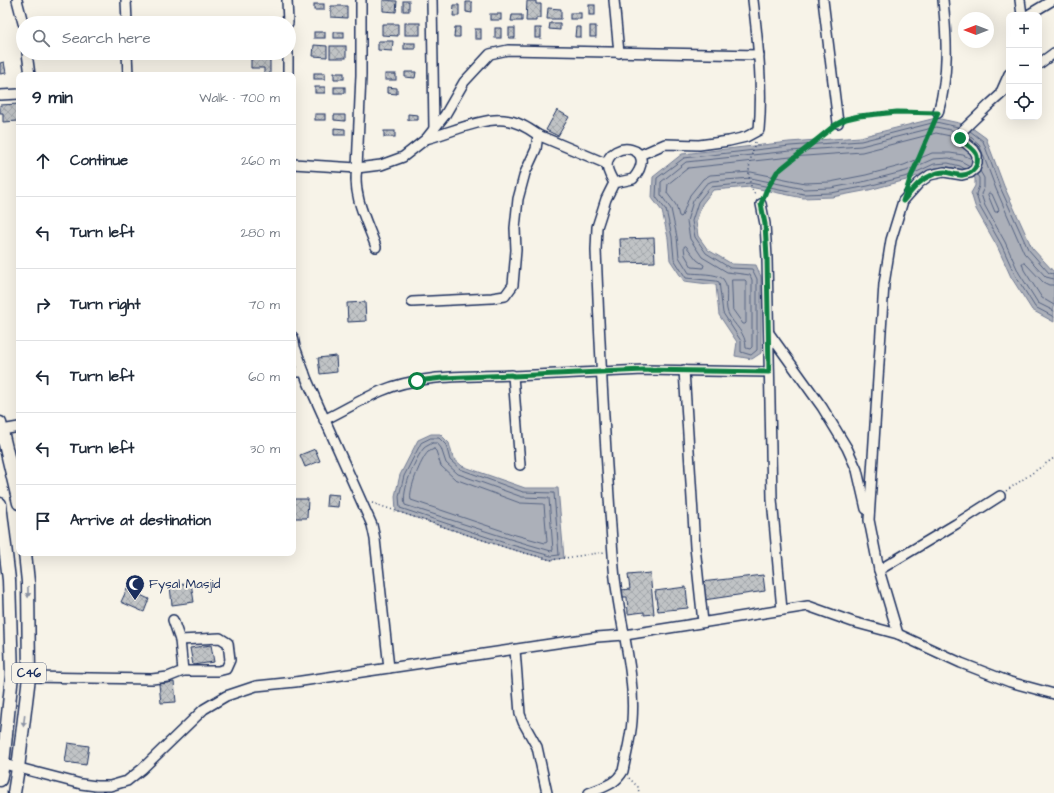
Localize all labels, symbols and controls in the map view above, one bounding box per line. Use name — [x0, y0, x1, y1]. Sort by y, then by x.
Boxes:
north arrow — [958, 12, 994, 48]
map controls — [1006, 12, 1042, 120]
button: + — [1006, 12, 1042, 48]
search box — [16, 16, 296, 60]
icon: search — [30, 27, 52, 49]
text: Search here — [62, 28, 151, 49]
button: − — [1006, 48, 1042, 84]
button: locate — [1006, 84, 1042, 120]
text: 9 min — [32, 86, 73, 110]
text: Walk · 700 m — [199, 89, 280, 107]
route end — [951, 129, 969, 147]
icon: ahead — [32, 150, 54, 172]
text: Continue — [70, 150, 128, 171]
text: 260 m — [241, 152, 280, 170]
icon: left — [32, 222, 54, 244]
text: Turn left — [70, 222, 134, 243]
text: 280 m — [241, 224, 280, 242]
icon: right — [32, 294, 54, 316]
text: Turn right — [70, 294, 141, 315]
text: 70 m — [248, 296, 280, 314]
icon: left — [32, 366, 54, 388]
text: Turn left — [70, 366, 134, 387]
text: 60 m — [248, 368, 280, 386]
route start — [408, 372, 426, 390]
icon: left — [32, 438, 54, 460]
text: Turn left — [70, 438, 134, 459]
text: 30 m — [250, 440, 280, 458]
icon: arrive — [32, 510, 54, 532]
text: Arrive at destination — [70, 510, 211, 531]
mosque icon: Fysal Masjid — [124, 573, 146, 601]
place label: Fysal Masjid — [149, 575, 221, 594]
one-way arrow — [25, 586, 31, 599]
road number: C46 — [12, 663, 46, 683]
one-way arrow — [21, 715, 27, 728]

